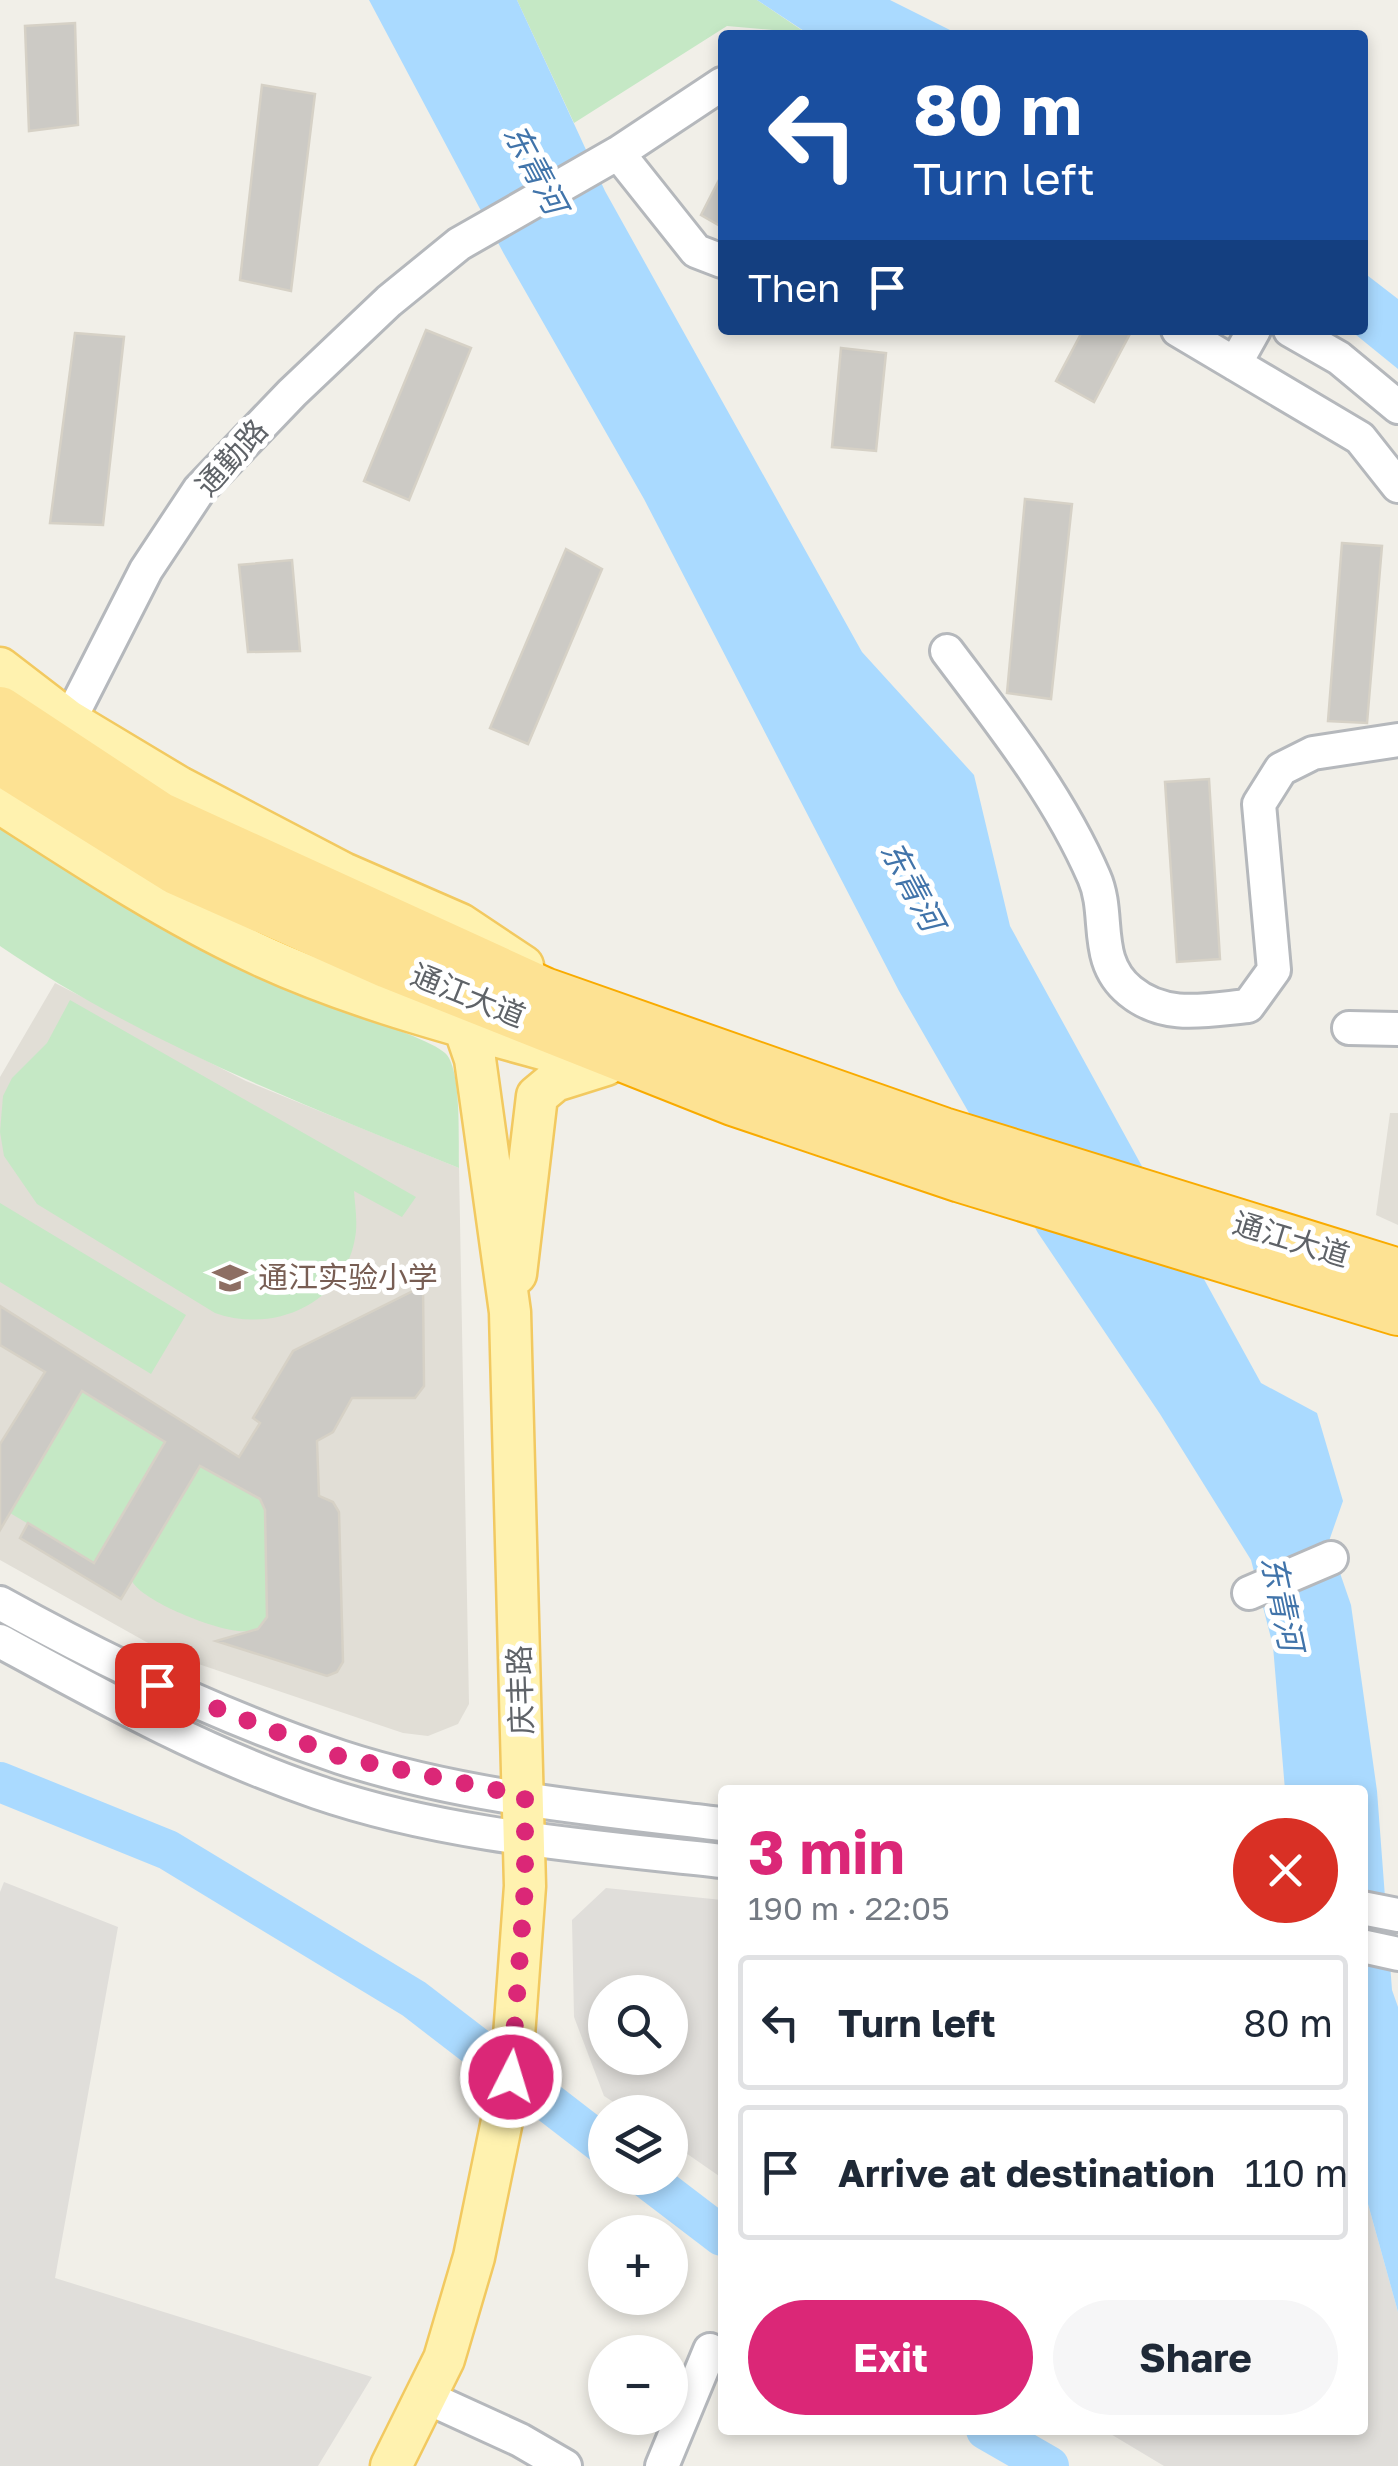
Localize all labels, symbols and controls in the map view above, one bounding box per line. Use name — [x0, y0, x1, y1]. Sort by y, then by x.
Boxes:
text: 80 m — [913, 66, 1082, 150]
icon: left — [748, 70, 878, 200]
water label: 东青河 — [497, 117, 578, 225]
text: Turn left — [913, 151, 1095, 205]
icon: arrive — [860, 260, 915, 315]
text: Then — [748, 265, 840, 310]
street label: 通勤路 — [188, 412, 275, 503]
water label: 东青河 — [874, 834, 955, 942]
street label: 通江大道 — [406, 956, 531, 1034]
street label: 通江大道 — [1229, 1204, 1354, 1274]
school or university icon: 通江实验小学 — [211, 1259, 249, 1297]
place label: 通江实验小学 — [258, 1259, 438, 1295]
water label: 东青河 — [1254, 1552, 1313, 1660]
pin — [115, 1643, 200, 1728]
street label: 庆丰路 — [500, 1644, 540, 1736]
icon: arrive — [130, 1658, 185, 1713]
text: 3 min — [748, 1815, 905, 1887]
button: close — [1233, 1818, 1338, 1923]
text: 190 m · 22:05 — [748, 1889, 950, 1927]
map controls — [588, 1975, 688, 2435]
button: search — [588, 1975, 688, 2075]
icon: left — [753, 1995, 808, 2050]
text: Turn left — [838, 2000, 996, 2045]
text: 80 m — [1243, 2000, 1333, 2045]
position arrow — [459, 2025, 563, 2129]
button: layers — [588, 2095, 688, 2195]
icon: arrive — [753, 2145, 808, 2200]
text: Arrive at destination — [838, 2150, 1215, 2195]
text: 110 m — [1245, 2150, 1348, 2195]
button: + — [588, 2215, 688, 2315]
button: Exit — [748, 2300, 1033, 2415]
button: Share — [1053, 2300, 1338, 2415]
button: − — [588, 2335, 688, 2435]

